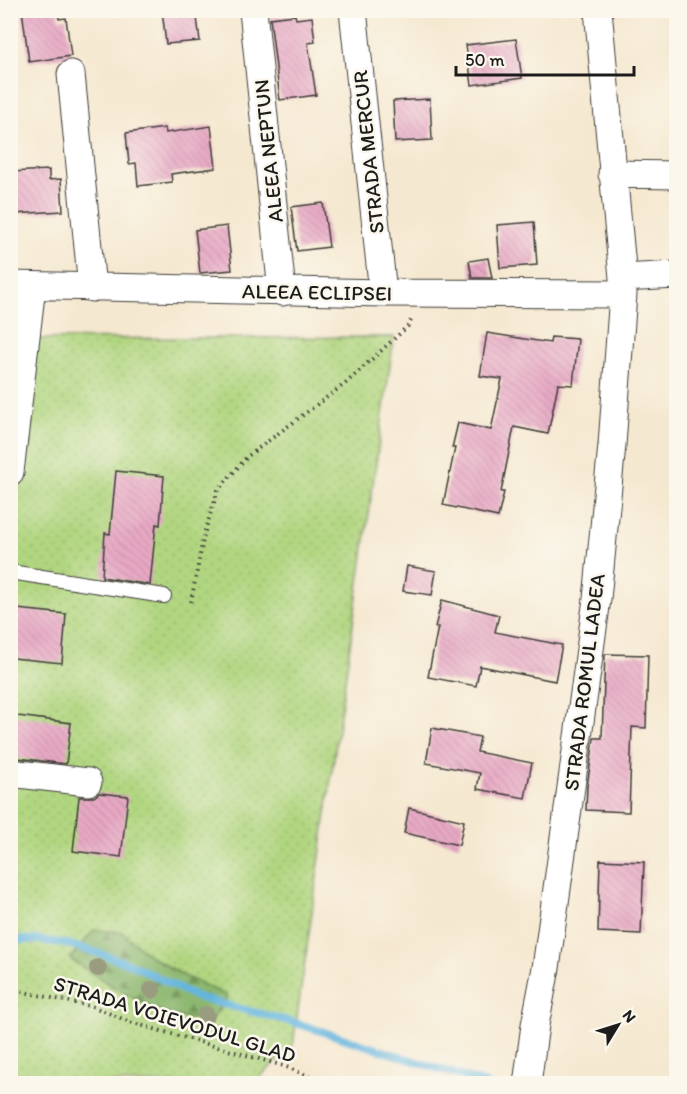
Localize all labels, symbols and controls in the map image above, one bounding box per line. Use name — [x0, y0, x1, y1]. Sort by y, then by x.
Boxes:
scale bar — [456, 39, 634, 77]
text: 50 m — [465, 49, 505, 71]
street label: STRADA MERCUR — [347, 69, 389, 235]
street label: ALEEA NEPTUN — [248, 78, 288, 224]
street label: ALEEA ECLIPSEI — [242, 278, 392, 306]
street label: STRADA ROMUL LADEA — [558, 571, 610, 792]
street label: STRADA VOIEVODUL GLAD — [51, 970, 299, 1068]
north arrow — [588, 995, 648, 1055]
text: N — [619, 1006, 640, 1026]

